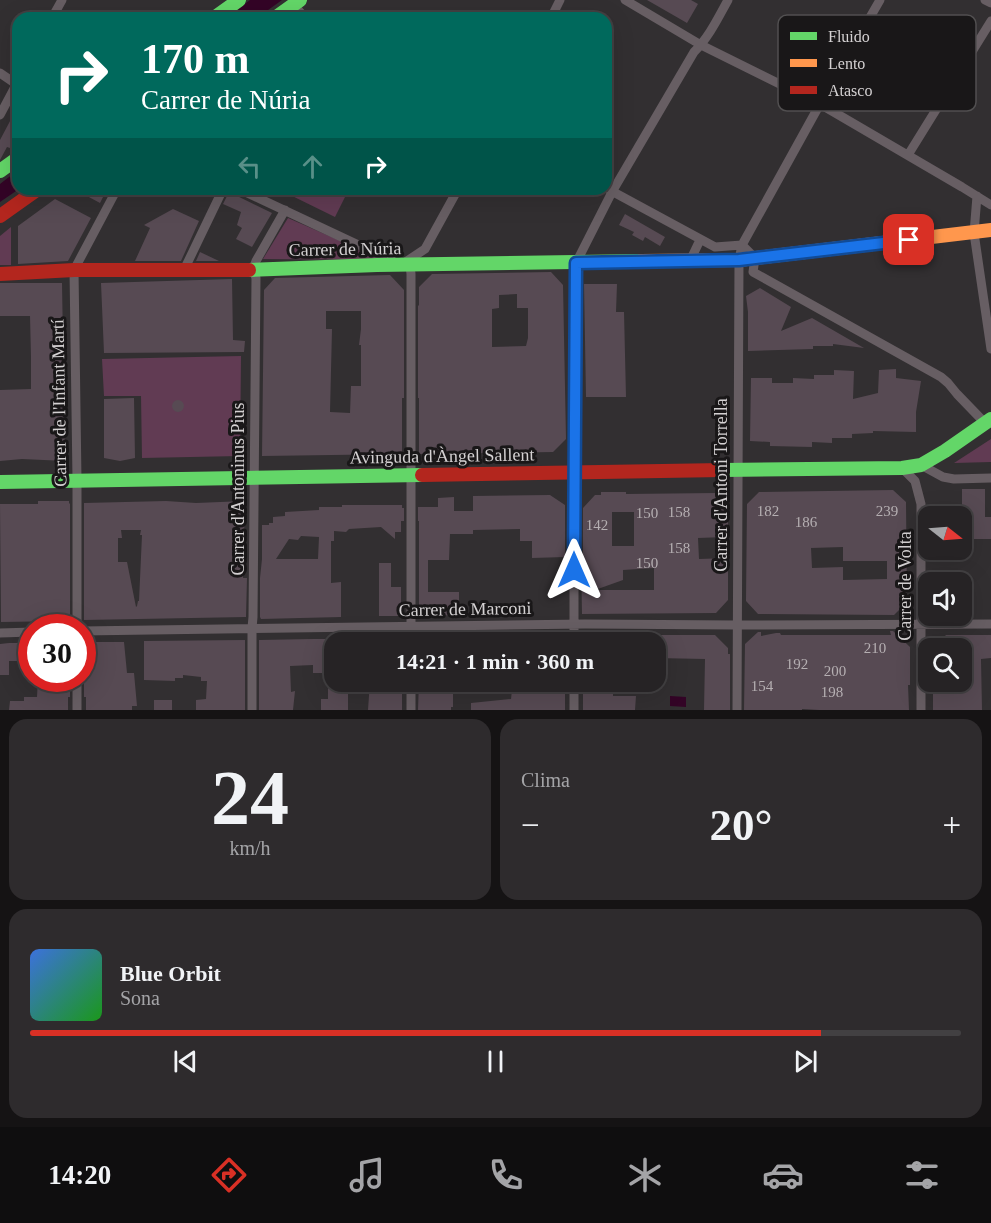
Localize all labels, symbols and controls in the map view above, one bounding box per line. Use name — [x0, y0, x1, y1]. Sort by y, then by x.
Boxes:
legend — [778, 15, 976, 111]
text: Fluido — [828, 28, 870, 45]
icon: right — [42, 36, 120, 114]
text: 170 m — [141, 36, 250, 82]
text: Lento — [828, 55, 865, 72]
text: Atasco — [828, 82, 872, 99]
text: Carrer de Núria — [141, 85, 310, 115]
icon: left — [233, 150, 266, 183]
icon: ahead — [296, 150, 329, 183]
icon: right — [359, 150, 392, 183]
pin — [883, 214, 934, 265]
icon: arrive — [892, 223, 925, 256]
street label: Carrer de Núria — [288, 238, 402, 260]
street label: Carrer de l'Infant Martí — [48, 319, 70, 487]
street label: Carrer d'Antoni Torrella — [711, 398, 731, 572]
street label: Carrer d'Antoninus Pius — [228, 402, 248, 576]
street label: Avinguda d'Àngel Sallent — [349, 443, 535, 468]
house number: 182 — [757, 503, 779, 519]
house number: 239 — [876, 503, 898, 519]
house number: 158 — [668, 504, 690, 520]
house number: 150 — [636, 505, 658, 521]
north arrow — [918, 506, 972, 560]
map controls — [918, 506, 972, 692]
house number: 186 — [795, 514, 818, 530]
house number: 142 — [586, 517, 608, 533]
street label: Carrer de Volta — [895, 531, 915, 641]
position arrow — [542, 538, 606, 602]
house number: 158 — [668, 540, 690, 556]
house number: 150 — [636, 555, 658, 571]
button: sound — [918, 572, 972, 626]
street label: Carrer de Marconi — [398, 598, 532, 620]
speed limit sign: 30 — [18, 614, 96, 692]
button: search — [918, 638, 972, 692]
house number: 210 — [864, 640, 886, 656]
text: 14:21 · 1 min · 360 m — [396, 649, 594, 674]
house number: 192 — [786, 656, 808, 672]
house number: 200 — [824, 663, 846, 679]
house number: 154 — [751, 678, 774, 694]
house number: 198 — [821, 684, 843, 700]
text: 24 — [211, 754, 289, 841]
text: Clima — [521, 769, 570, 791]
text: 20° — [710, 800, 773, 850]
text: − — [521, 807, 540, 843]
text: + — [942, 807, 961, 843]
text: km/h — [229, 837, 271, 859]
text: Blue Orbit — [120, 961, 221, 986]
text: Sona — [120, 987, 160, 1009]
icon: previous — [169, 1045, 202, 1078]
icon: pause — [479, 1045, 512, 1078]
icon: next — [789, 1045, 822, 1078]
icon: directions — [208, 1154, 250, 1196]
icon: music — [346, 1154, 388, 1196]
icon: phone — [485, 1154, 527, 1196]
icon: climate — [624, 1154, 666, 1196]
icon: car — [762, 1154, 804, 1196]
icon: filters — [901, 1154, 943, 1196]
text: 14:20 — [48, 1160, 111, 1190]

